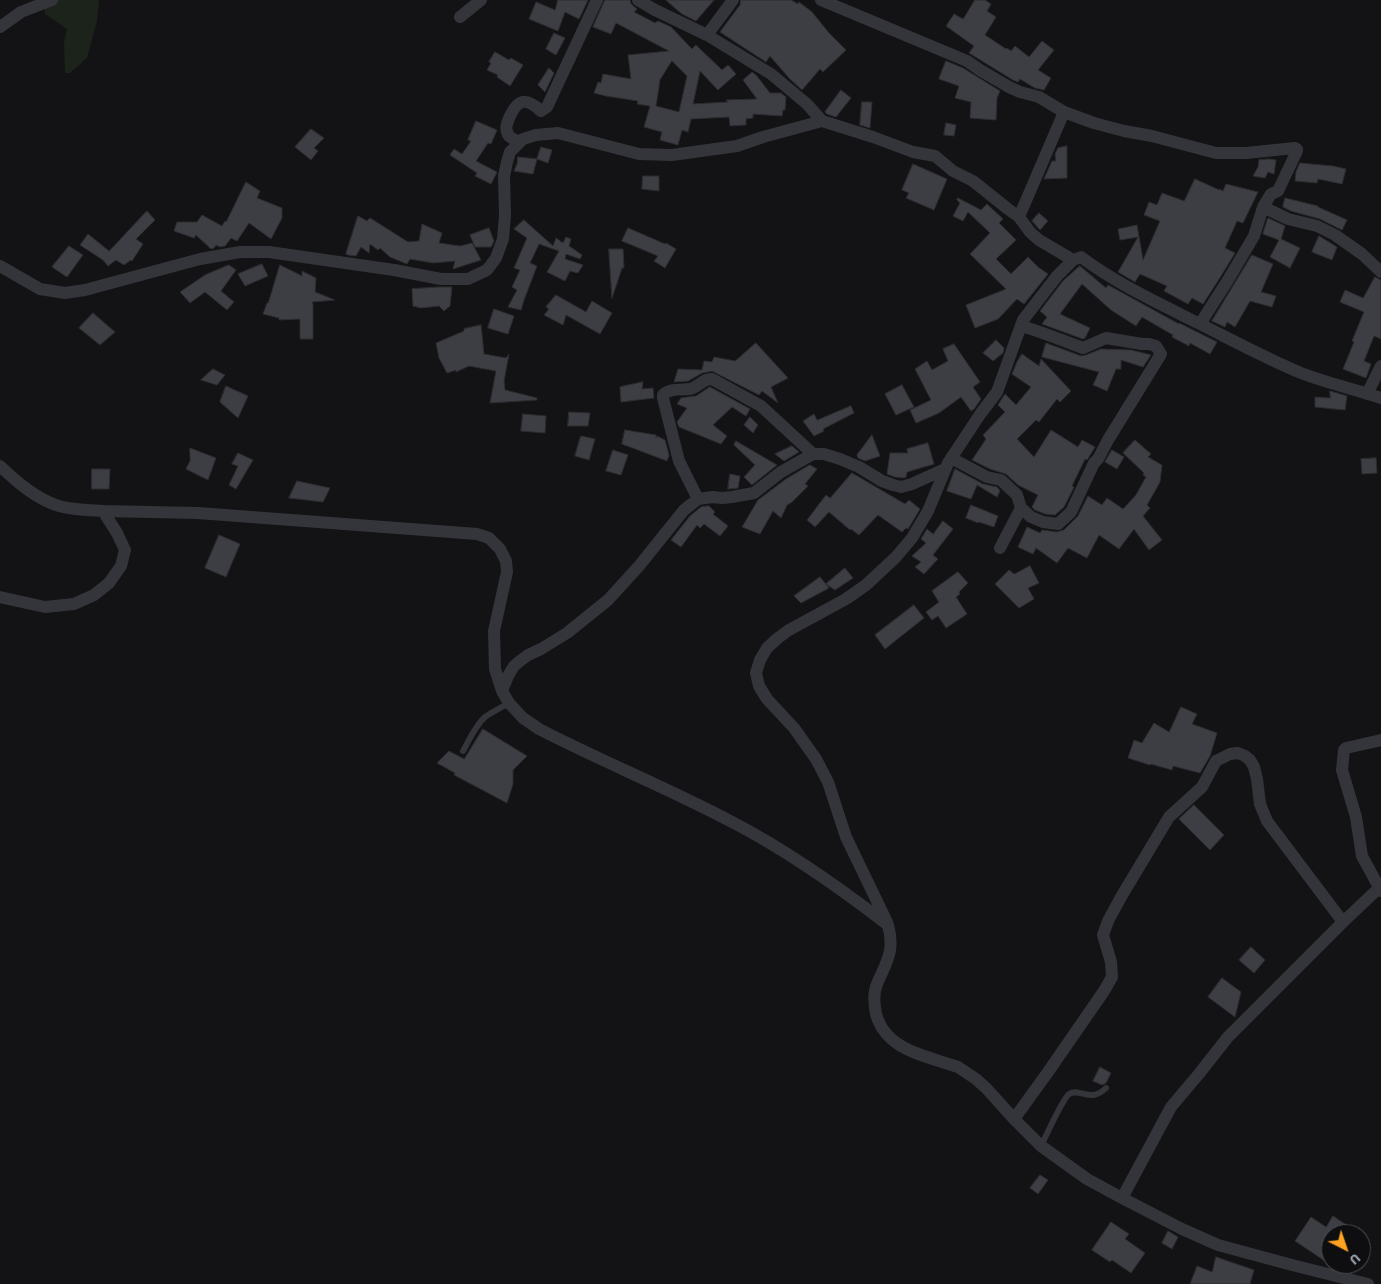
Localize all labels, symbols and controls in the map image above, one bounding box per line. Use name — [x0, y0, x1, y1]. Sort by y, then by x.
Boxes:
north arrow — [1321, 1224, 1371, 1274]
text: U — [1347, 1251, 1364, 1269]

